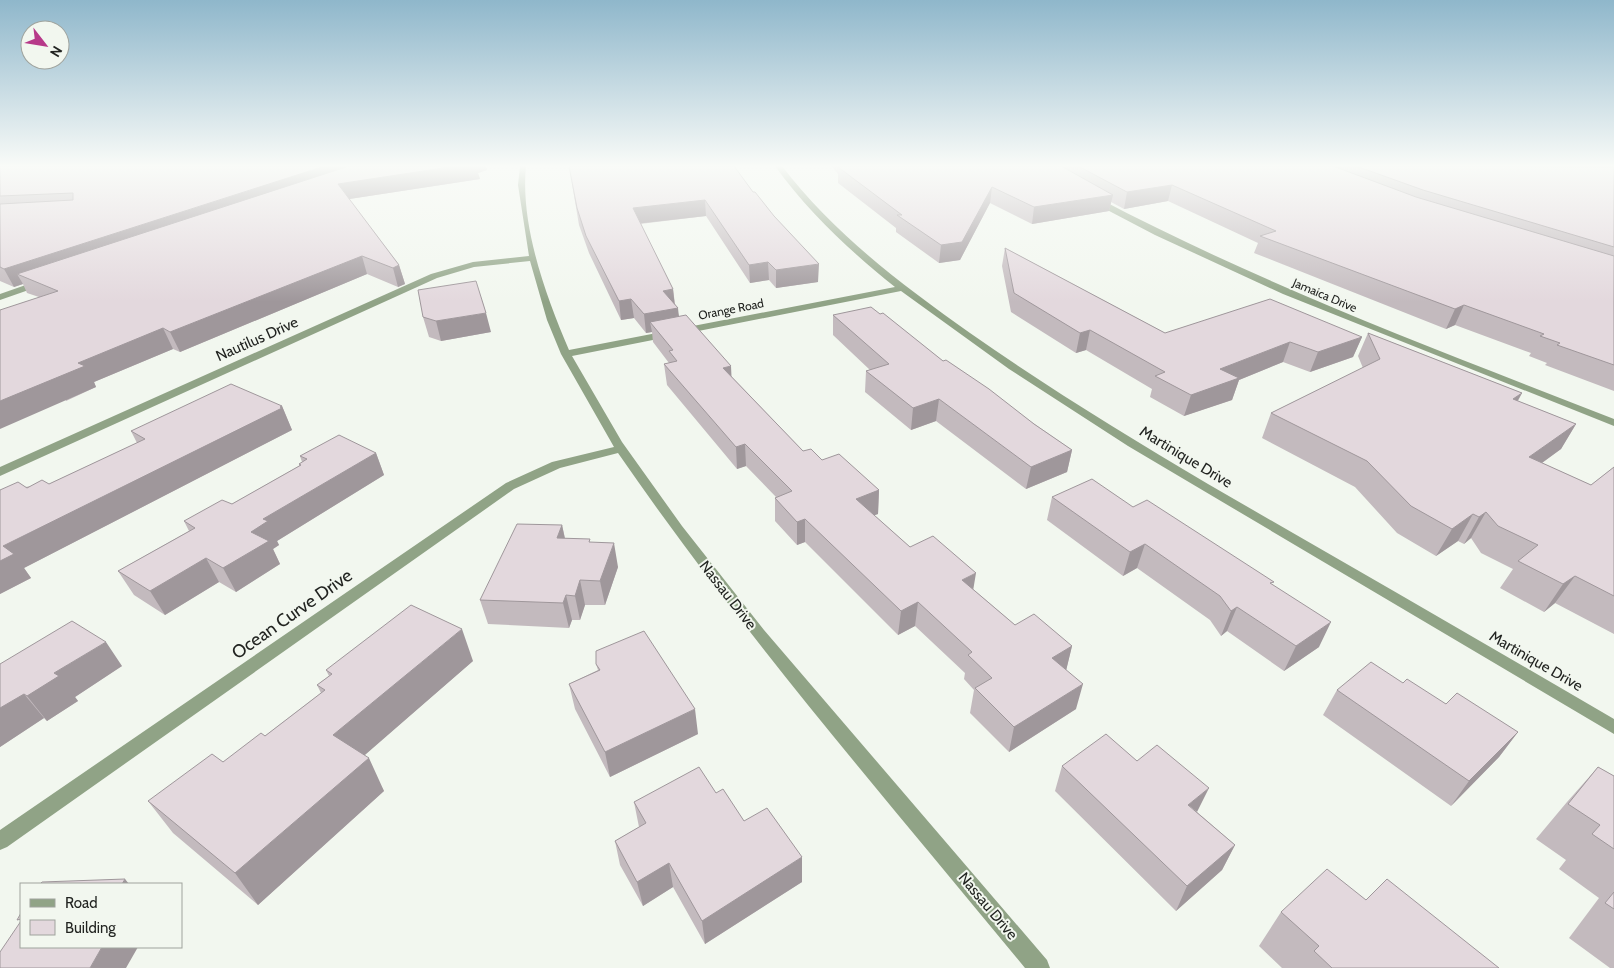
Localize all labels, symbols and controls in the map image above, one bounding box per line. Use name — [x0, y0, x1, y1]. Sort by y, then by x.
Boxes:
north arrow — [20, 20, 70, 70]
text: N — [46, 43, 66, 61]
street label: Jamaica Drive — [1290, 274, 1359, 315]
street label: Orange Road — [697, 295, 765, 323]
street label: Nautilus Drive — [213, 313, 301, 365]
street label: Martinique Drive — [1136, 422, 1236, 492]
street label: Nassau Drive — [696, 557, 761, 633]
street label: Ocean Curve Drive — [228, 564, 356, 664]
street label: Martinique Drive — [1486, 627, 1586, 695]
street label: Nassau Drive — [955, 869, 1021, 943]
legend — [20, 883, 182, 948]
text: Road — [65, 894, 98, 912]
text: Building — [65, 919, 116, 937]

